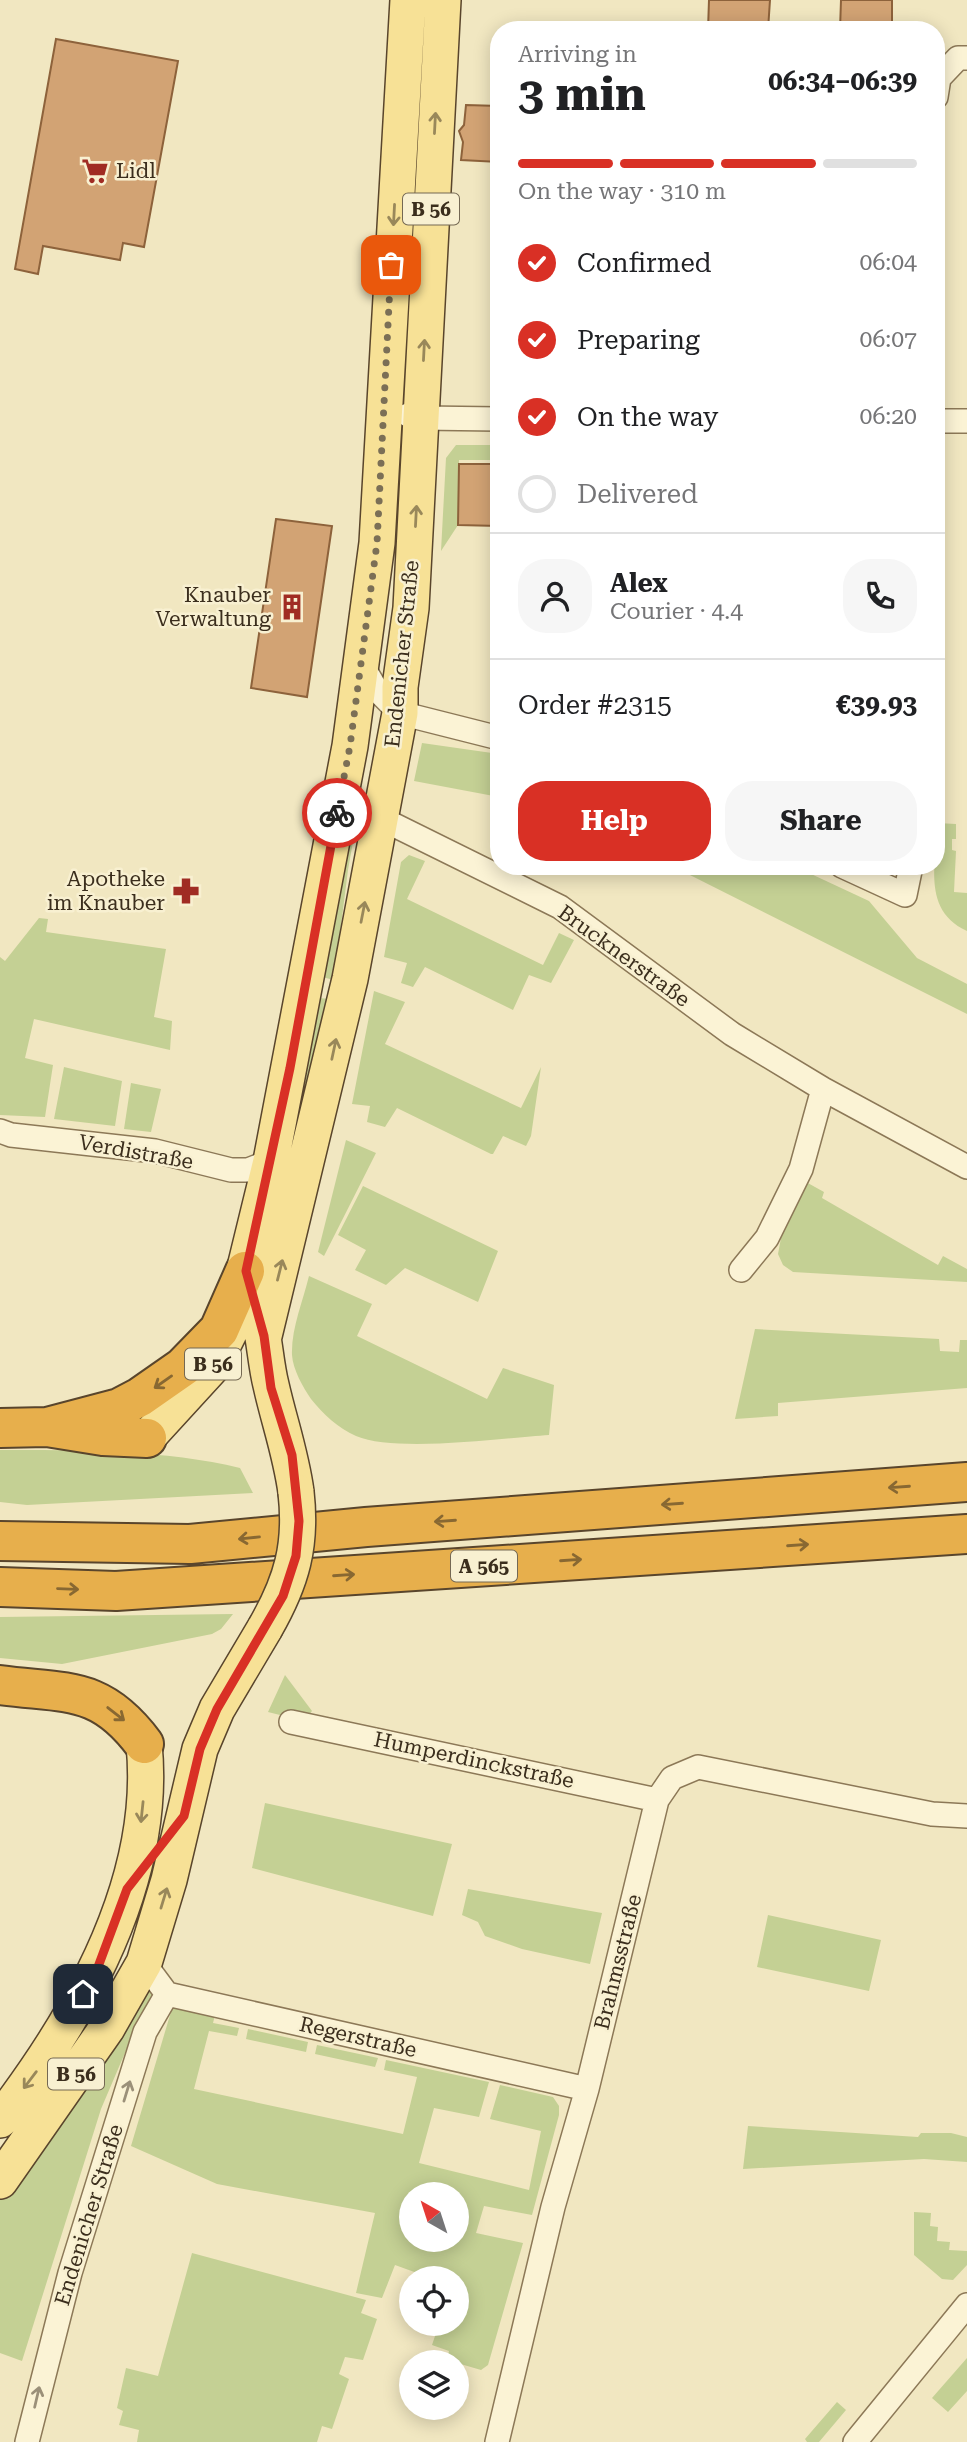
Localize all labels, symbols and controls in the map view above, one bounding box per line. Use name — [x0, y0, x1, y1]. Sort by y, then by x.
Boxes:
text: Arriving in — [518, 41, 637, 68]
text: 06:34–06:39 — [768, 66, 917, 96]
text: 3 min — [518, 67, 646, 121]
one-way arrow — [429, 112, 442, 135]
supermarket icon: Lidl — [80, 156, 110, 186]
place label: Lidl — [116, 159, 156, 183]
text: On the way · 310 m — [518, 178, 726, 205]
road number: B 56 — [403, 194, 459, 224]
one-way arrow — [387, 203, 400, 226]
pin — [361, 235, 421, 295]
icon: check — [518, 244, 556, 282]
icon: bag — [372, 246, 410, 284]
text: Confirmed — [577, 248, 712, 278]
text: 06:04 — [860, 249, 917, 276]
icon: check — [518, 321, 556, 359]
text: Preparing — [577, 325, 700, 355]
text: 06:07 — [860, 326, 917, 353]
one-way arrow — [418, 339, 431, 362]
icon: check — [518, 398, 556, 436]
text: On the way — [577, 402, 718, 432]
text: 06:20 — [860, 403, 917, 430]
text: Delivered — [577, 479, 698, 509]
one-way arrow — [409, 504, 422, 527]
street label: Endenicher Straße — [380, 559, 424, 749]
button: person — [518, 559, 592, 633]
button: phone — [843, 559, 917, 633]
text: Alex — [610, 568, 668, 598]
place label: Knauber Verwaltung — [156, 583, 271, 631]
building icon: Knauber Verwaltung — [277, 592, 307, 622]
text: Courier · 4.4 — [610, 598, 743, 625]
text: Order #2315 — [518, 690, 672, 720]
text: €39.93 — [836, 690, 917, 720]
courier — [302, 778, 372, 848]
button: Help — [518, 781, 711, 861]
button: Share — [725, 781, 917, 861]
icon: bike — [318, 794, 356, 832]
place label: Apotheke im Knauber — [47, 867, 165, 915]
pharmacy icon: Apotheke im Knauber — [171, 876, 201, 906]
street label: Brucknerstraße — [554, 900, 694, 1012]
one-way arrow — [356, 901, 370, 924]
one-way arrow — [328, 1038, 341, 1061]
street label: Verdistraße — [77, 1130, 195, 1174]
one-way arrow — [274, 1259, 287, 1282]
road number: B 56 — [185, 1348, 241, 1380]
one-way arrow — [154, 1375, 173, 1389]
one-way arrow — [888, 1481, 911, 1494]
one-way arrow — [661, 1498, 684, 1511]
one-way arrow — [434, 1515, 457, 1528]
one-way arrow — [238, 1532, 261, 1545]
one-way arrow — [786, 1539, 809, 1552]
road number: A 565 — [451, 1550, 517, 1582]
one-way arrow — [559, 1554, 582, 1567]
one-way arrow — [332, 1569, 355, 1582]
one-way arrow — [56, 1582, 79, 1595]
one-way arrow — [106, 1706, 124, 1721]
street label: Humperdinckstraße — [372, 1727, 576, 1793]
one-way arrow — [136, 1801, 149, 1823]
one-way arrow — [158, 1887, 171, 1909]
street label: Brahmsstraße — [590, 1892, 646, 2032]
pin — [53, 1964, 113, 2024]
icon: home — [64, 1975, 102, 2013]
street label: Regerstraße — [297, 2012, 419, 2062]
road number: B 56 — [48, 2058, 104, 2090]
one-way arrow — [23, 2071, 38, 2089]
one-way arrow — [121, 2081, 134, 2103]
street label: Endenicher Straße — [50, 2121, 128, 2309]
north arrow — [399, 2182, 469, 2252]
map controls — [399, 2182, 469, 2420]
button: locate — [399, 2266, 469, 2336]
button: layers — [399, 2350, 469, 2420]
one-way arrow — [31, 2386, 45, 2409]

